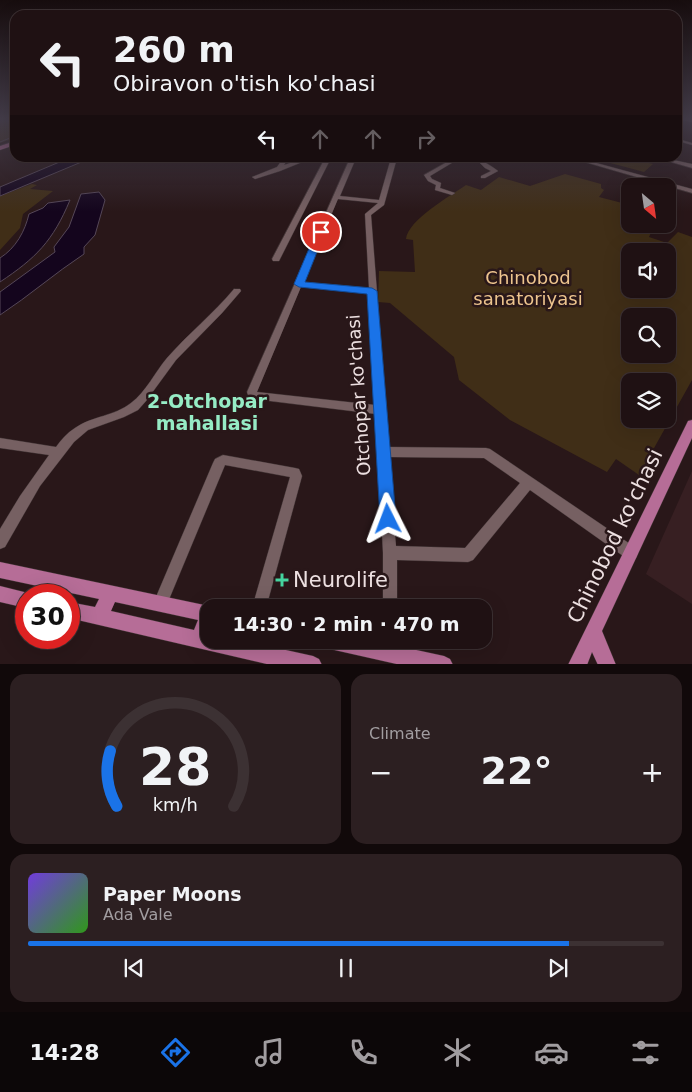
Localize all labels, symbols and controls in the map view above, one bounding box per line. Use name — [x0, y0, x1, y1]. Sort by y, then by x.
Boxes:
icon: left — [30, 30, 95, 95]
text: 260 m — [113, 30, 235, 70]
text: Obiravon o'tish ko'chasi — [113, 71, 376, 96]
icon: left — [253, 125, 281, 153]
icon: ahead — [306, 125, 334, 153]
icon: ahead — [359, 125, 387, 153]
icon: right — [412, 125, 440, 153]
north arrow — [621, 178, 676, 232]
map controls — [621, 178, 676, 428]
pin — [300, 211, 342, 253]
icon: arrive — [307, 218, 335, 246]
button: sound — [621, 243, 676, 298]
park label: Chinobod sanatoriyasi — [473, 267, 583, 309]
button: search — [621, 308, 676, 363]
street label: Otchopar ko'chasi — [342, 314, 375, 476]
button: layers — [621, 373, 676, 428]
district label: 2-Otchopar mahallasi — [147, 390, 268, 434]
street label: Chinobod ko'chasi — [562, 445, 668, 627]
position arrow — [361, 492, 413, 544]
place label: Neurolife — [293, 568, 388, 592]
marker: Neurolife — [275, 573, 289, 587]
speed limit sign: 30 — [15, 584, 80, 649]
text: 14:30 · 2 min · 470 m — [232, 613, 460, 635]
text: Climate — [369, 724, 431, 743]
text: 28 — [139, 737, 212, 797]
text: 22° — [481, 749, 552, 793]
text: − — [369, 756, 392, 789]
text: + — [641, 756, 664, 789]
text: km/h — [153, 794, 198, 815]
text: Paper Moons — [103, 883, 242, 905]
text: Ada Vale — [103, 905, 173, 924]
icon: previous — [120, 954, 148, 982]
icon: pause — [332, 954, 360, 982]
icon: next — [544, 954, 572, 982]
icon: directions — [158, 1035, 193, 1070]
icon: music — [252, 1035, 287, 1070]
icon: phone — [346, 1035, 381, 1070]
icon: climate — [440, 1035, 475, 1070]
icon: car — [534, 1035, 569, 1070]
icon: filters — [628, 1035, 663, 1070]
text: 14:28 — [29, 1040, 99, 1065]

